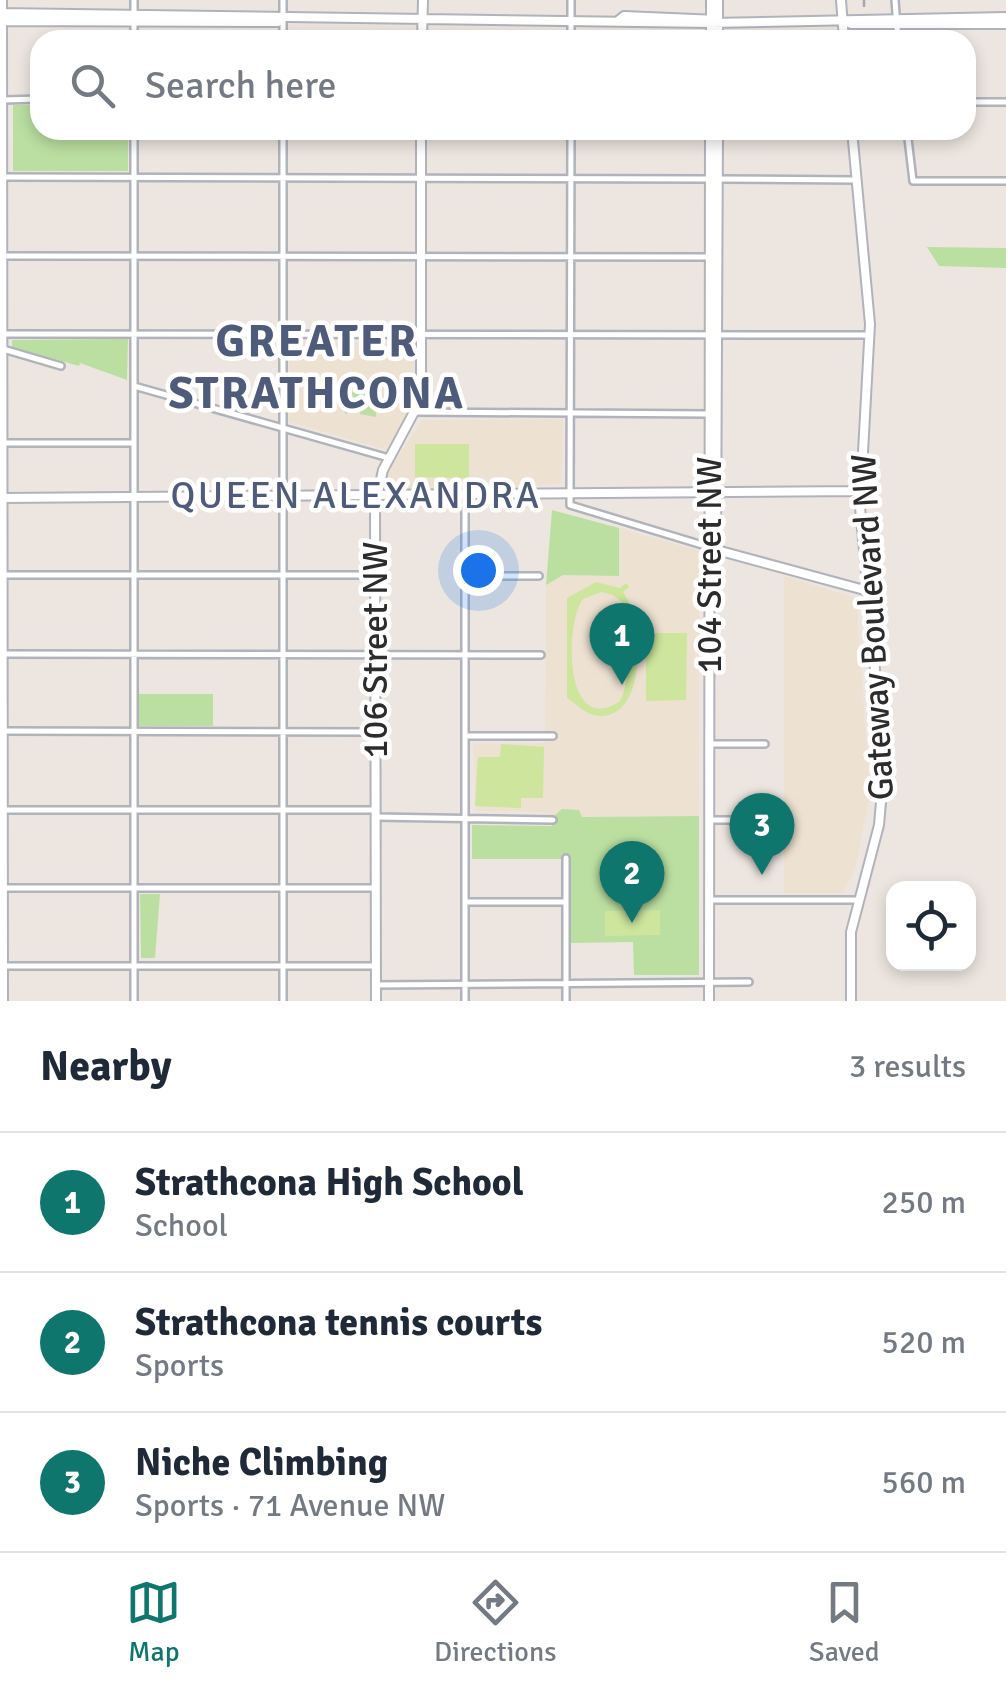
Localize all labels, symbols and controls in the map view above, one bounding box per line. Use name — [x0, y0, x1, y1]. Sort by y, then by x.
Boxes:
search box — [30, 30, 976, 140]
icon: search — [65, 58, 120, 113]
text: Search here — [145, 62, 337, 109]
district label: GREATER STRATHCONA — [169, 314, 465, 421]
street label: Gateway Boulevard NW — [842, 453, 903, 801]
street label: 104 Street NW — [688, 457, 731, 673]
district label: QUEEN ALEXANDRA — [170, 472, 542, 519]
street label: 106 Street NW — [354, 542, 397, 758]
your location — [453, 545, 504, 596]
pin: 1 — [590, 602, 654, 685]
pin: 3 — [730, 792, 794, 875]
pin: 2 — [600, 840, 664, 923]
map controls — [886, 881, 976, 971]
button: locate — [886, 881, 976, 971]
text: Nearby — [40, 1041, 172, 1092]
text: 3 results — [849, 1047, 966, 1086]
text: Strathcona High School — [135, 1159, 524, 1206]
text: 1 — [64, 1183, 81, 1222]
text: 250 m — [882, 1183, 966, 1222]
text: School — [135, 1206, 228, 1245]
text: Strathcona tennis courts — [135, 1299, 542, 1346]
text: 2 — [64, 1323, 81, 1362]
text: 520 m — [882, 1323, 966, 1362]
text: Sports — [135, 1346, 224, 1385]
text: Niche Climbing — [135, 1439, 388, 1486]
text: 3 — [64, 1463, 81, 1502]
text: 560 m — [882, 1463, 966, 1502]
text: Sports · 71 Avenue NW — [135, 1486, 446, 1525]
tab: Map — [126, 1575, 181, 1669]
tab: Directions — [434, 1575, 556, 1669]
tab: Saved — [809, 1575, 880, 1669]

